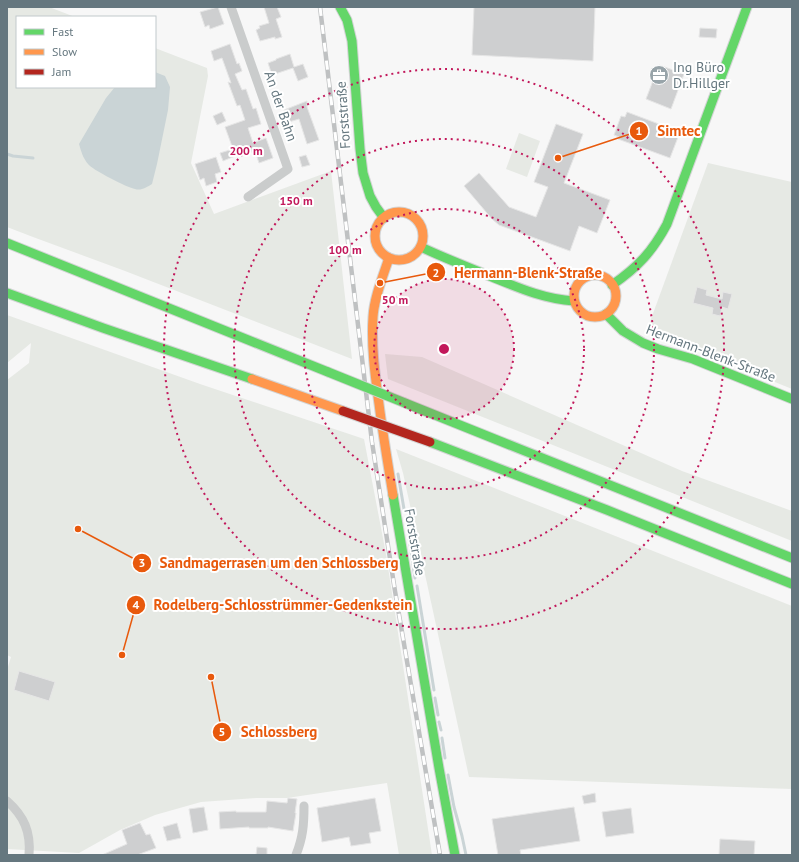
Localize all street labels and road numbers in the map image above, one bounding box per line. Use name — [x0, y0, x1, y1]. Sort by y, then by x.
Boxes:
street label: An der Bahn — [261, 68, 301, 144]
street label: Forststraße — [332, 81, 354, 149]
street label: Hermann-Blenk-Straße — [644, 320, 778, 386]
street label: Forststraße — [400, 507, 430, 577]

